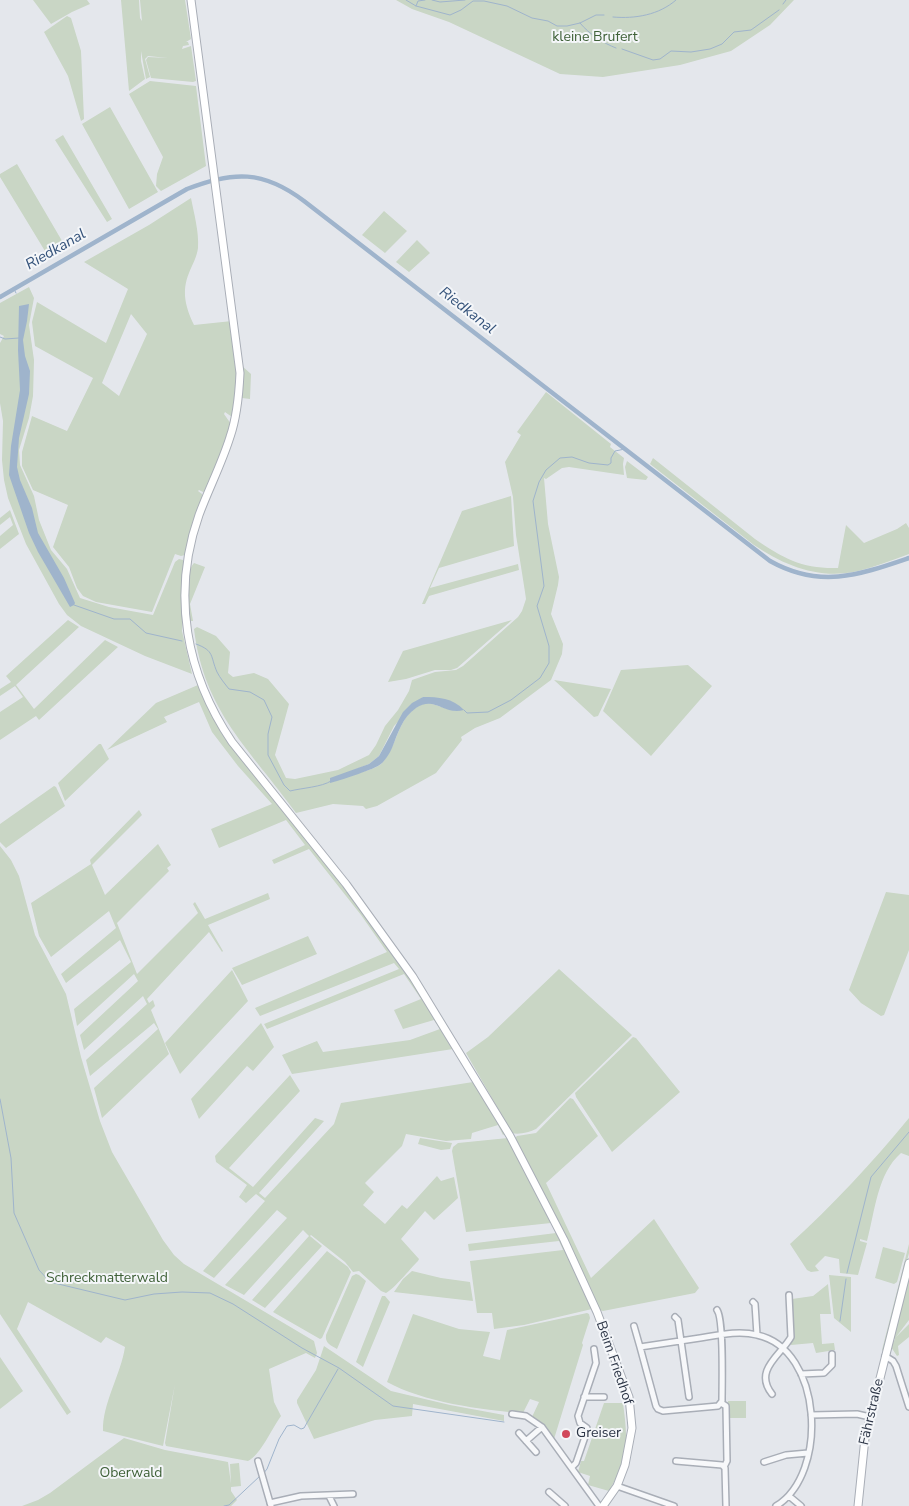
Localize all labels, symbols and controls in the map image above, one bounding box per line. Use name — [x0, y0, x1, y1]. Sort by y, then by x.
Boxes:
park label: kleine Brufert — [552, 30, 638, 46]
water label: Riedkanal — [23, 226, 89, 274]
water label: Riedkanal — [435, 283, 499, 339]
park label: Schreckmatterwald — [46, 1271, 168, 1287]
street label: Beim Friedhof — [592, 1319, 636, 1407]
street label: Fährstraße — [856, 1377, 888, 1447]
place label: Greiser — [576, 1426, 621, 1442]
marker: Greiser — [560, 1428, 572, 1440]
park label: Oberwald — [99, 1466, 163, 1482]

